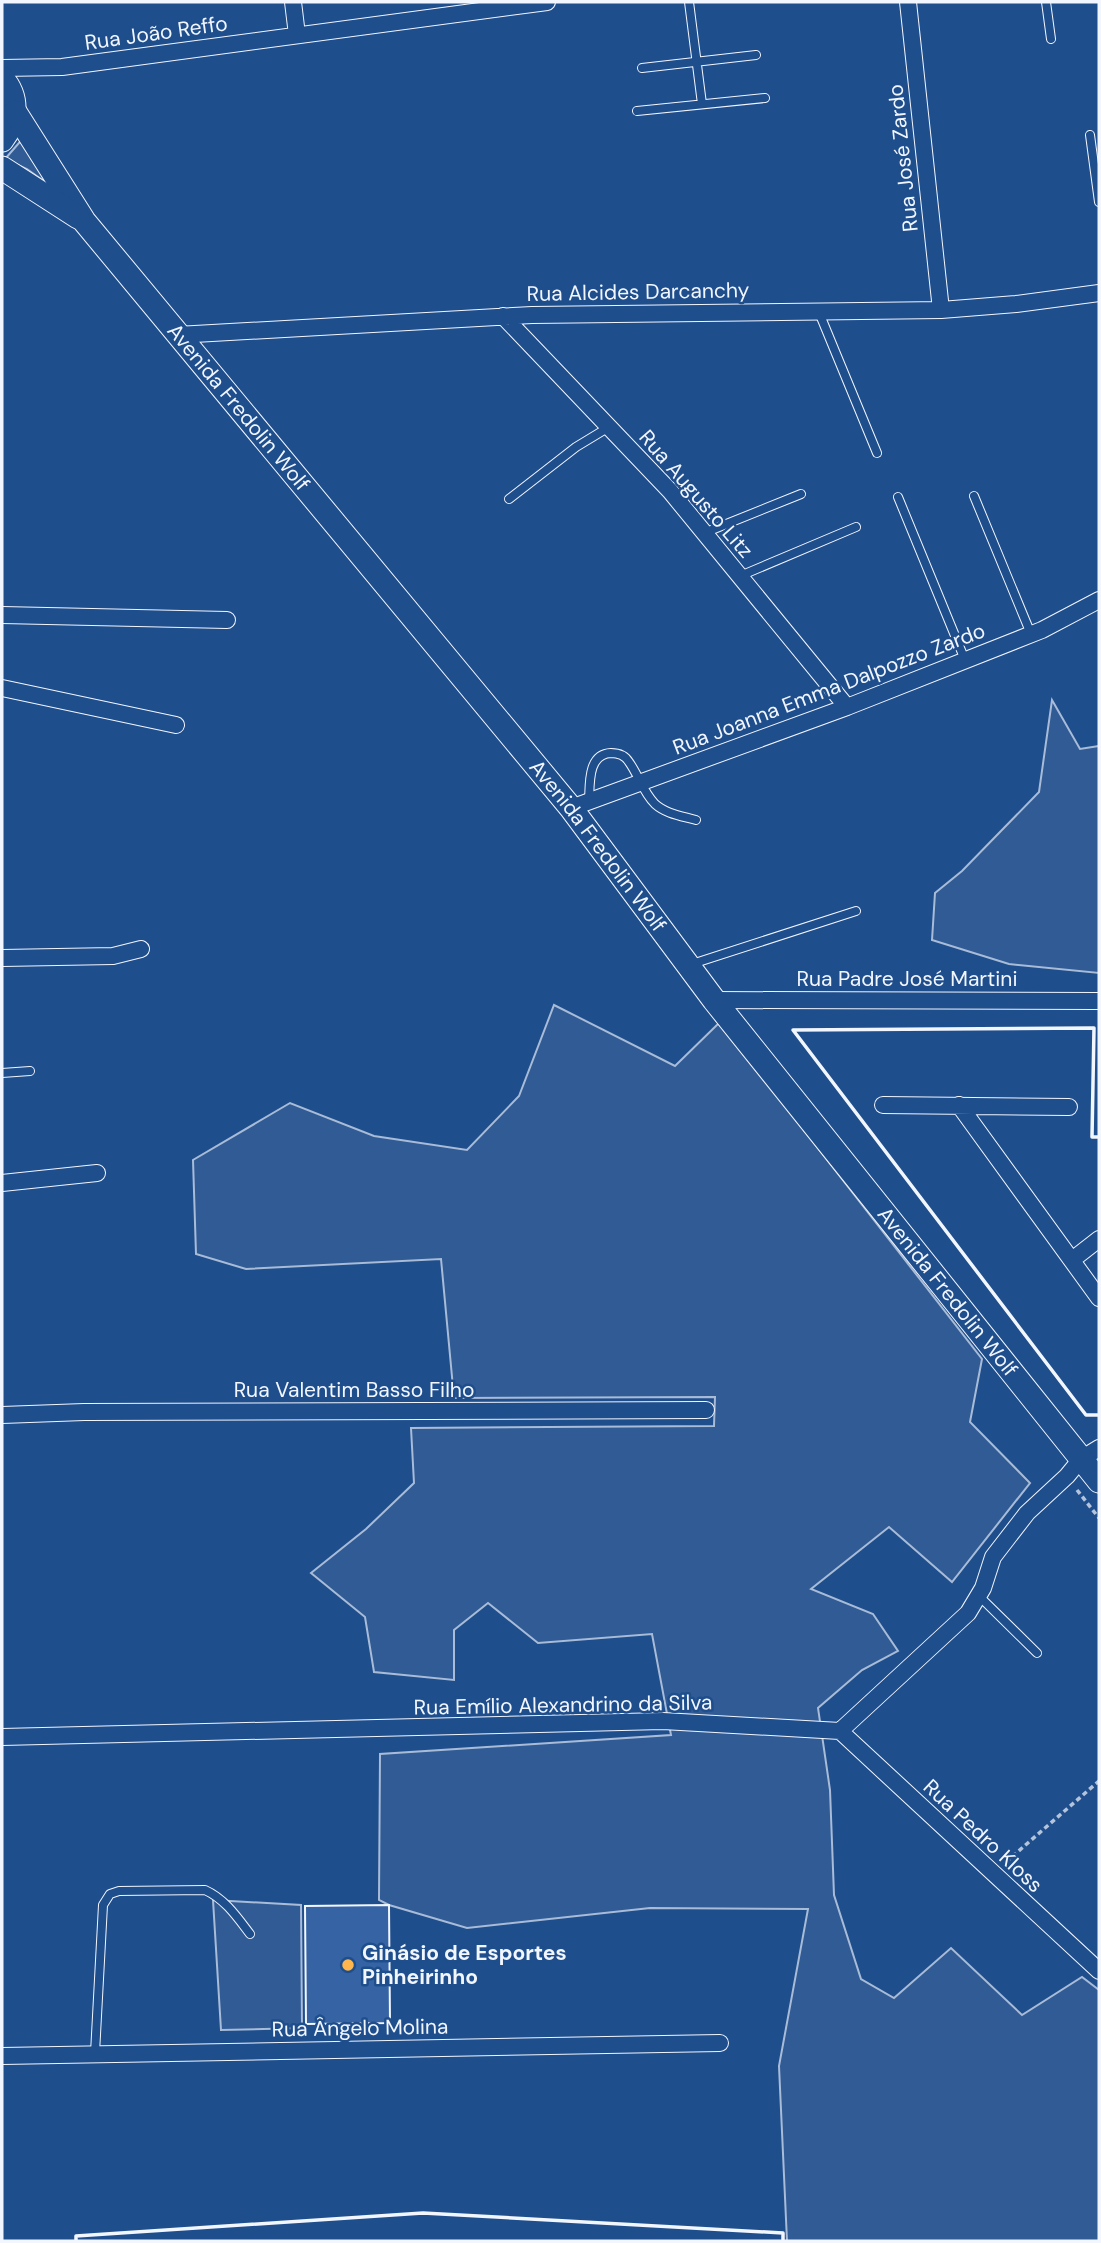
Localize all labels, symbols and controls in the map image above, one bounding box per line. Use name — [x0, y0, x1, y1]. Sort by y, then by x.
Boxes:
street label: Rua João Reffo — [83, 9, 229, 57]
street label: Rua José Zardo — [881, 83, 925, 233]
street label: Rua Alcides Darcanchy — [526, 276, 750, 308]
street label: Avenida Fredolin Wolf — [161, 318, 316, 497]
street label: Rua Augusto Litz — [633, 424, 759, 564]
street label: Rua Joanna Emma Dalpozzo Zardo — [669, 616, 989, 762]
street label: Avenida Fredolin Wolf — [523, 754, 673, 938]
street label: Rua Padre José Martini — [797, 965, 1017, 993]
street label: Avenida Fredolin Wolf — [871, 1201, 1024, 1383]
street label: Rua Valentim Basso Filho — [234, 1376, 474, 1404]
street label: Rua Emílio Alexandrino da Silva — [413, 1688, 713, 1722]
street label: Rua Pedro Kloss — [917, 1773, 1049, 1899]
place label: Ginásio de Esportes Pinheirinho — [362, 1939, 567, 1991]
marker: Ginásio de Esportes Pinheirinho — [340, 1957, 356, 1973]
street label: Rua Ângelo Molina — [271, 2012, 449, 2044]

